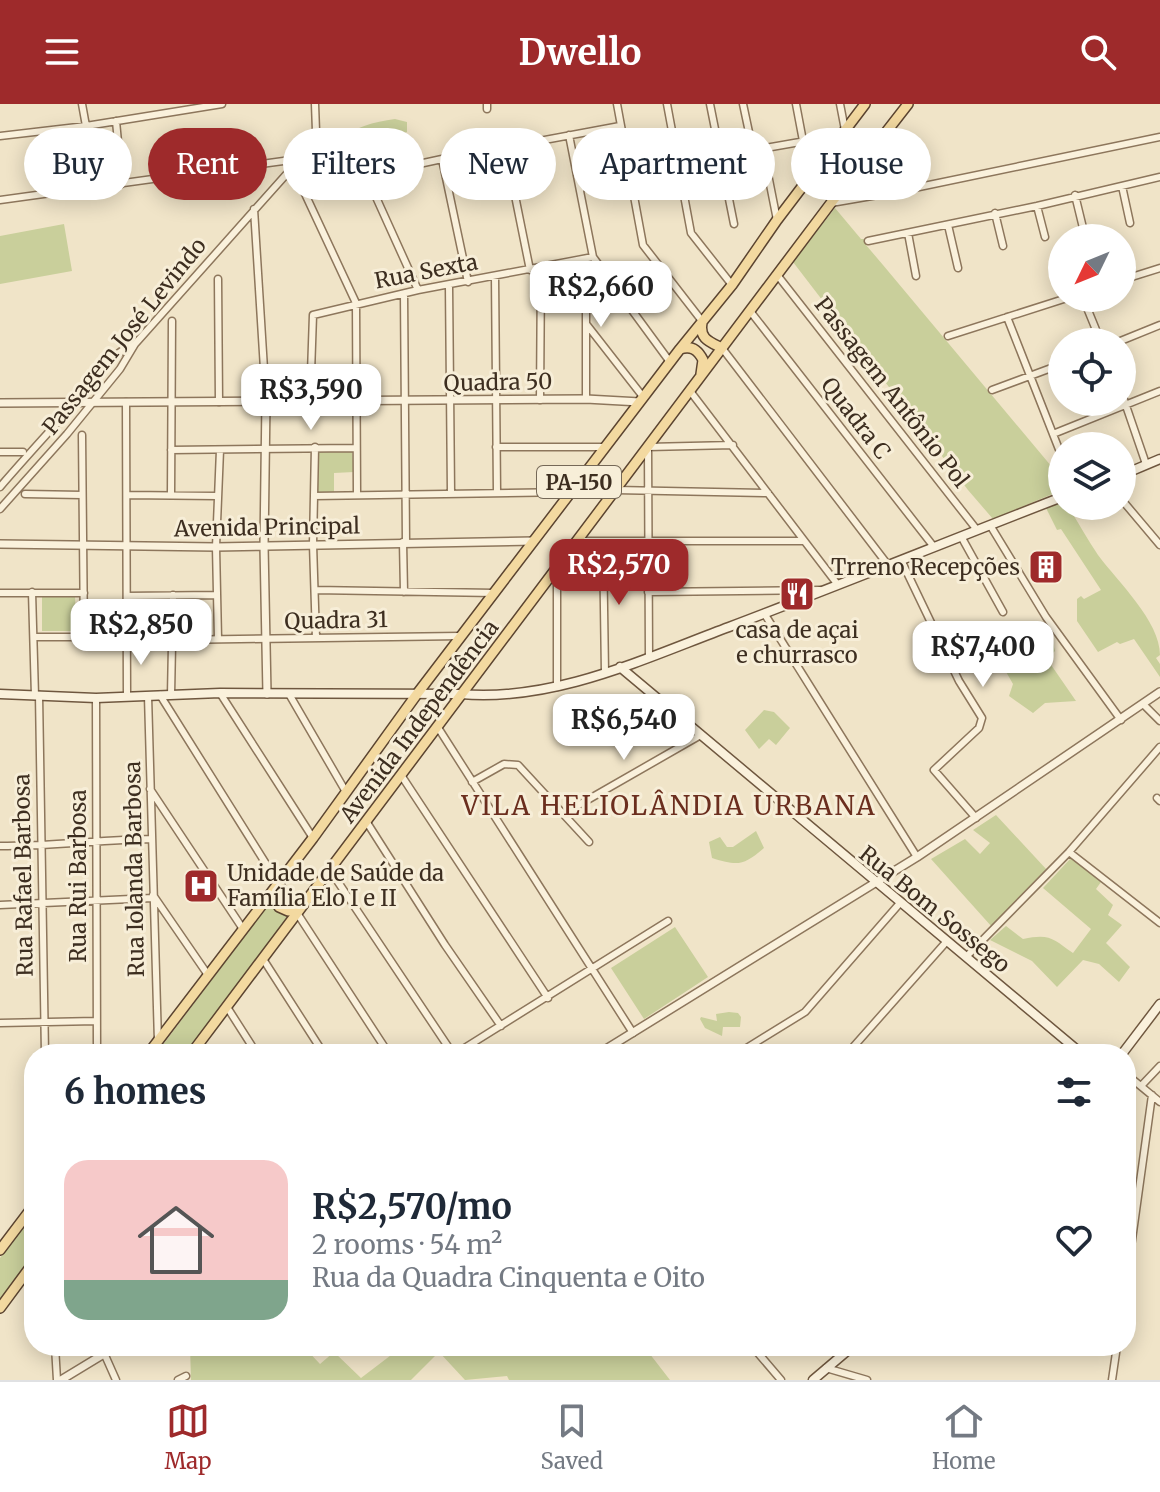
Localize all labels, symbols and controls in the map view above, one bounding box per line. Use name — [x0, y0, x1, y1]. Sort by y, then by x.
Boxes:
icon: menu — [40, 30, 84, 74]
text: Dwello — [518, 30, 642, 75]
icon: search — [1076, 30, 1120, 74]
chip: Buy — [24, 128, 132, 200]
chip: Rent — [148, 128, 267, 200]
chip: Filters — [283, 128, 424, 200]
chip: New — [440, 128, 556, 200]
chip: Apartment — [572, 128, 775, 200]
chip: House — [791, 128, 931, 200]
north arrow — [1048, 224, 1136, 312]
map controls — [1048, 224, 1136, 520]
street label: Passagem José Levindo — [36, 232, 212, 440]
street label: Rua Sexta — [372, 247, 480, 295]
pin: R$2,660 — [527, 261, 675, 329]
text: R$2,660 — [548, 270, 654, 303]
street label: Passagem Antônio Pol — [809, 291, 975, 493]
button: locate — [1048, 328, 1136, 416]
pin: R$3,590 — [237, 364, 385, 432]
street label: Quadra 50 — [443, 367, 553, 397]
street label: Quadra C — [815, 371, 897, 465]
text: R$3,590 — [259, 373, 363, 406]
button: layers — [1048, 432, 1136, 520]
road number: PA-150 — [537, 466, 621, 498]
street label: Avenida Principal — [173, 511, 360, 543]
pin: R$2,570 — [545, 539, 693, 607]
text: R$2,570 — [567, 548, 671, 581]
building icon: Trreno Recepções — [1027, 548, 1065, 586]
place label: Trreno Recepções — [831, 553, 1020, 581]
restaurant icon: casa de açai e churrasco — [778, 575, 816, 613]
pin: R$2,850 — [67, 599, 215, 667]
street label: Quadra 31 — [284, 605, 388, 635]
text: R$2,850 — [89, 608, 193, 641]
street label: Avenida Independência — [333, 614, 505, 829]
place label: casa de açai e churrasco — [735, 616, 859, 669]
pin: R$7,400 — [909, 621, 1057, 689]
text: R$7,400 — [931, 630, 1035, 663]
pin: R$6,540 — [550, 694, 698, 762]
text: R$6,540 — [571, 703, 677, 736]
street label: Rua Iolanda Barbosa — [118, 761, 150, 977]
street label: Rua Rafael Barbosa — [7, 773, 39, 977]
street label: Rua Rui Barbosa — [64, 789, 92, 963]
district label: VILA HELIOLÂNDIA URBANA — [460, 789, 877, 822]
street label: Rua Bom Sossego — [854, 840, 1016, 979]
place label: Unidade de Saúde da Família Elo I e II — [227, 859, 444, 912]
hospital icon: Unidade de Saúde da Família Elo I e II — [182, 867, 220, 905]
icon: filters — [1052, 1070, 1096, 1114]
text: 6 homes — [64, 1071, 206, 1113]
text: R$2,570/mo — [312, 1186, 512, 1228]
icon: home — [128, 1192, 224, 1288]
icon: heart — [1052, 1218, 1096, 1262]
text: 2 rooms · 54 m² — [312, 1228, 502, 1261]
text: Rua da Quadra Cinquenta e Oito — [312, 1261, 705, 1294]
tab: Map — [165, 1399, 211, 1475]
tab: Saved — [541, 1399, 603, 1475]
tab: Home — [932, 1399, 995, 1475]

